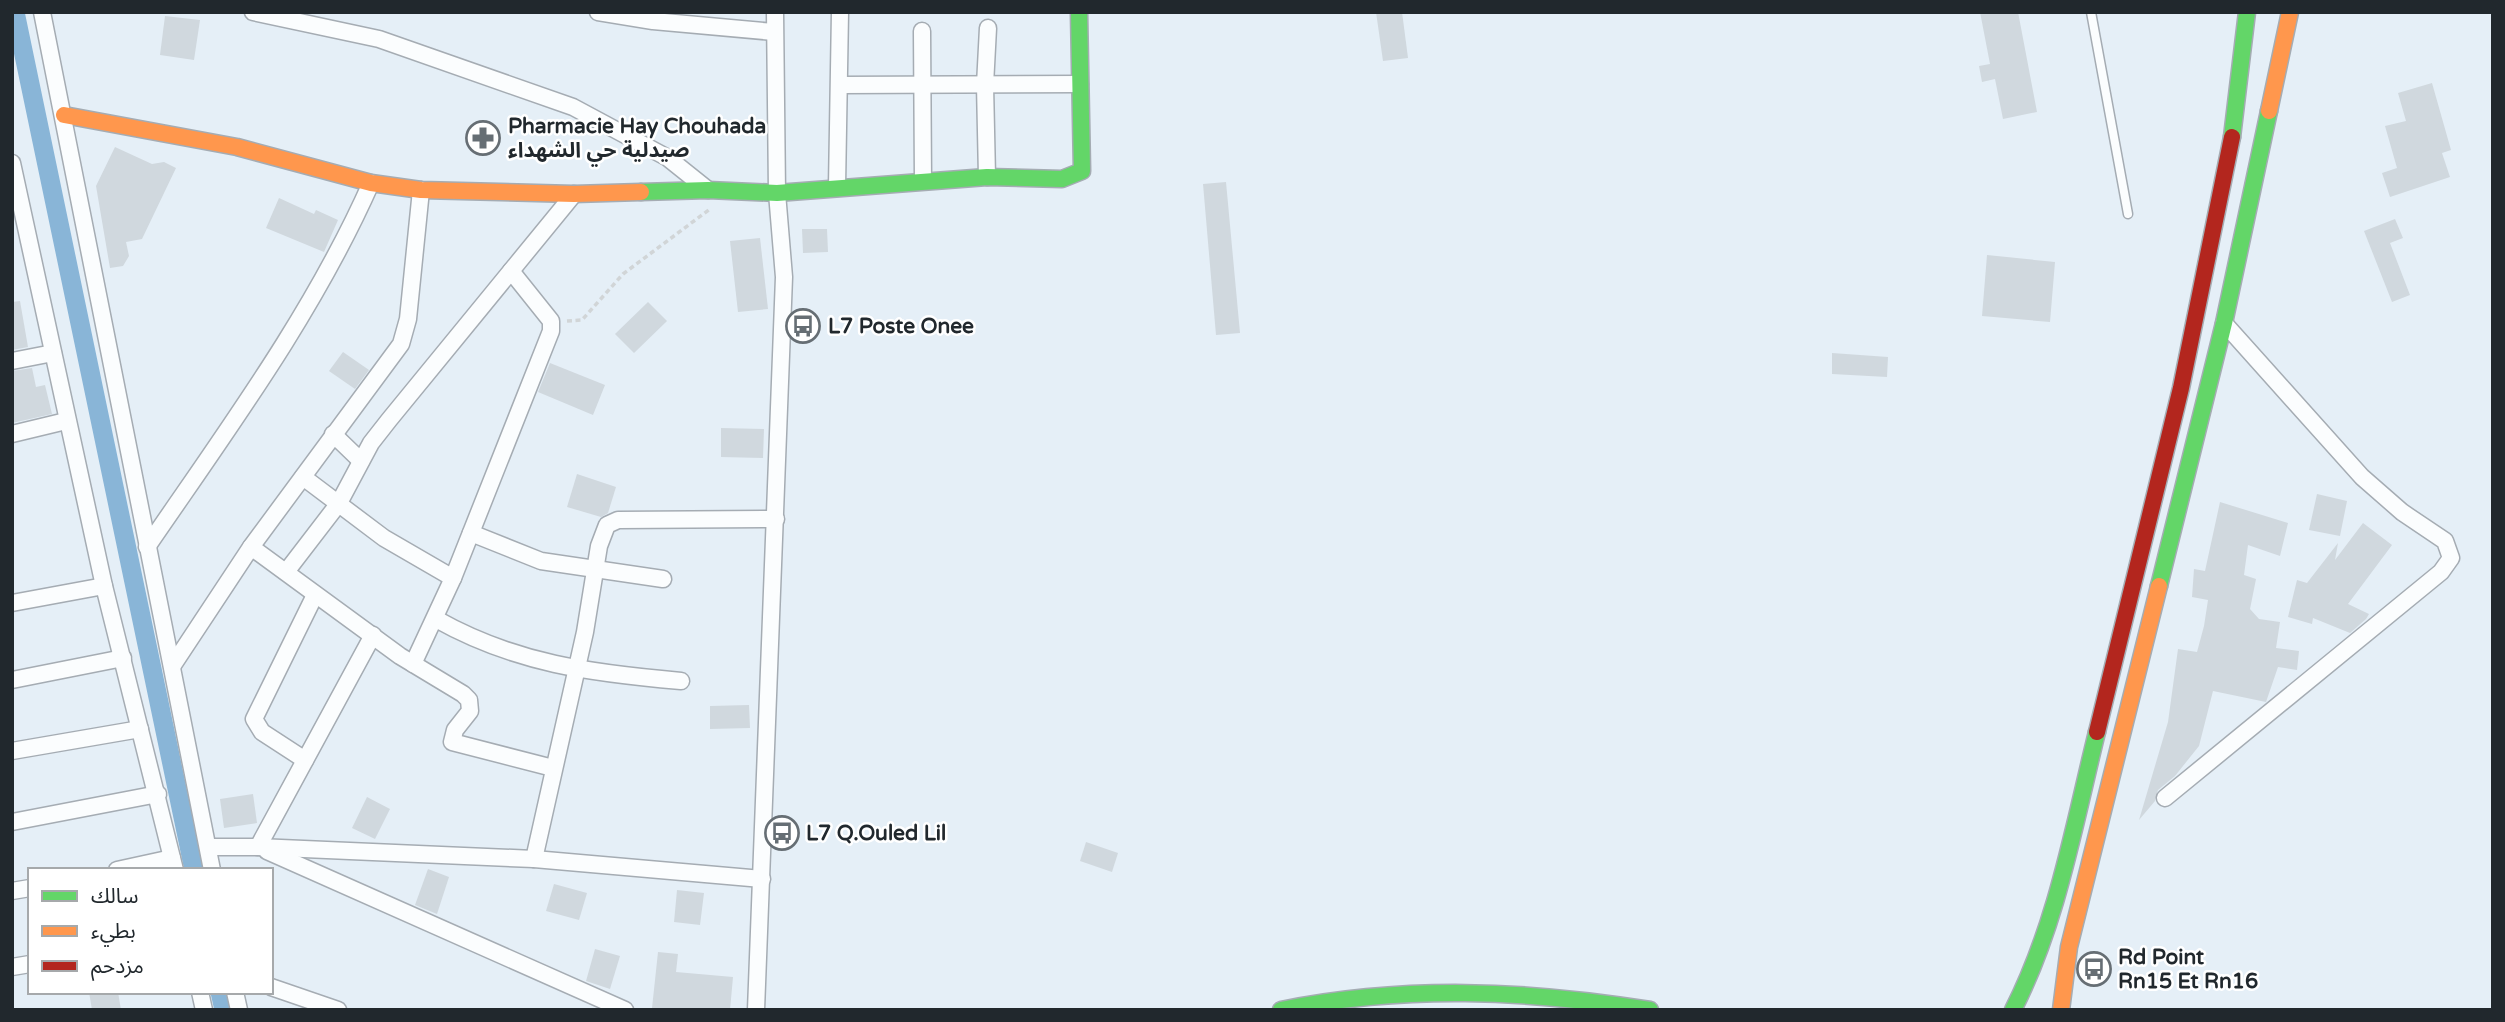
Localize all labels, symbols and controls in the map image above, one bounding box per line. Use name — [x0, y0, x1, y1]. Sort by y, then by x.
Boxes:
place label: Pharmacie Hay Chouhada صيدلية حي الشهداء — [508, 114, 766, 167]
pharmacy icon: Pharmacie Hay Chouhada صيدلية حي الشهداء — [464, 119, 502, 157]
bus stop icon: L7 Poste Onee — [784, 307, 822, 345]
place label: L7 Poste Onee — [828, 314, 974, 339]
bus stop icon: L7 Q.Ouled Lil — [763, 814, 801, 852]
place label: L7 Q.Ouled Lil — [806, 821, 946, 846]
legend — [28, 868, 273, 994]
text: سالك — [91, 884, 138, 909]
text: بطيء — [91, 919, 136, 947]
place label: Rd Point Rn15 Et Rn16 — [2118, 945, 2258, 994]
bus stop icon: Rd Point Rn15 Et Rn16 — [2075, 950, 2113, 988]
text: مزدحم — [91, 954, 144, 981]

